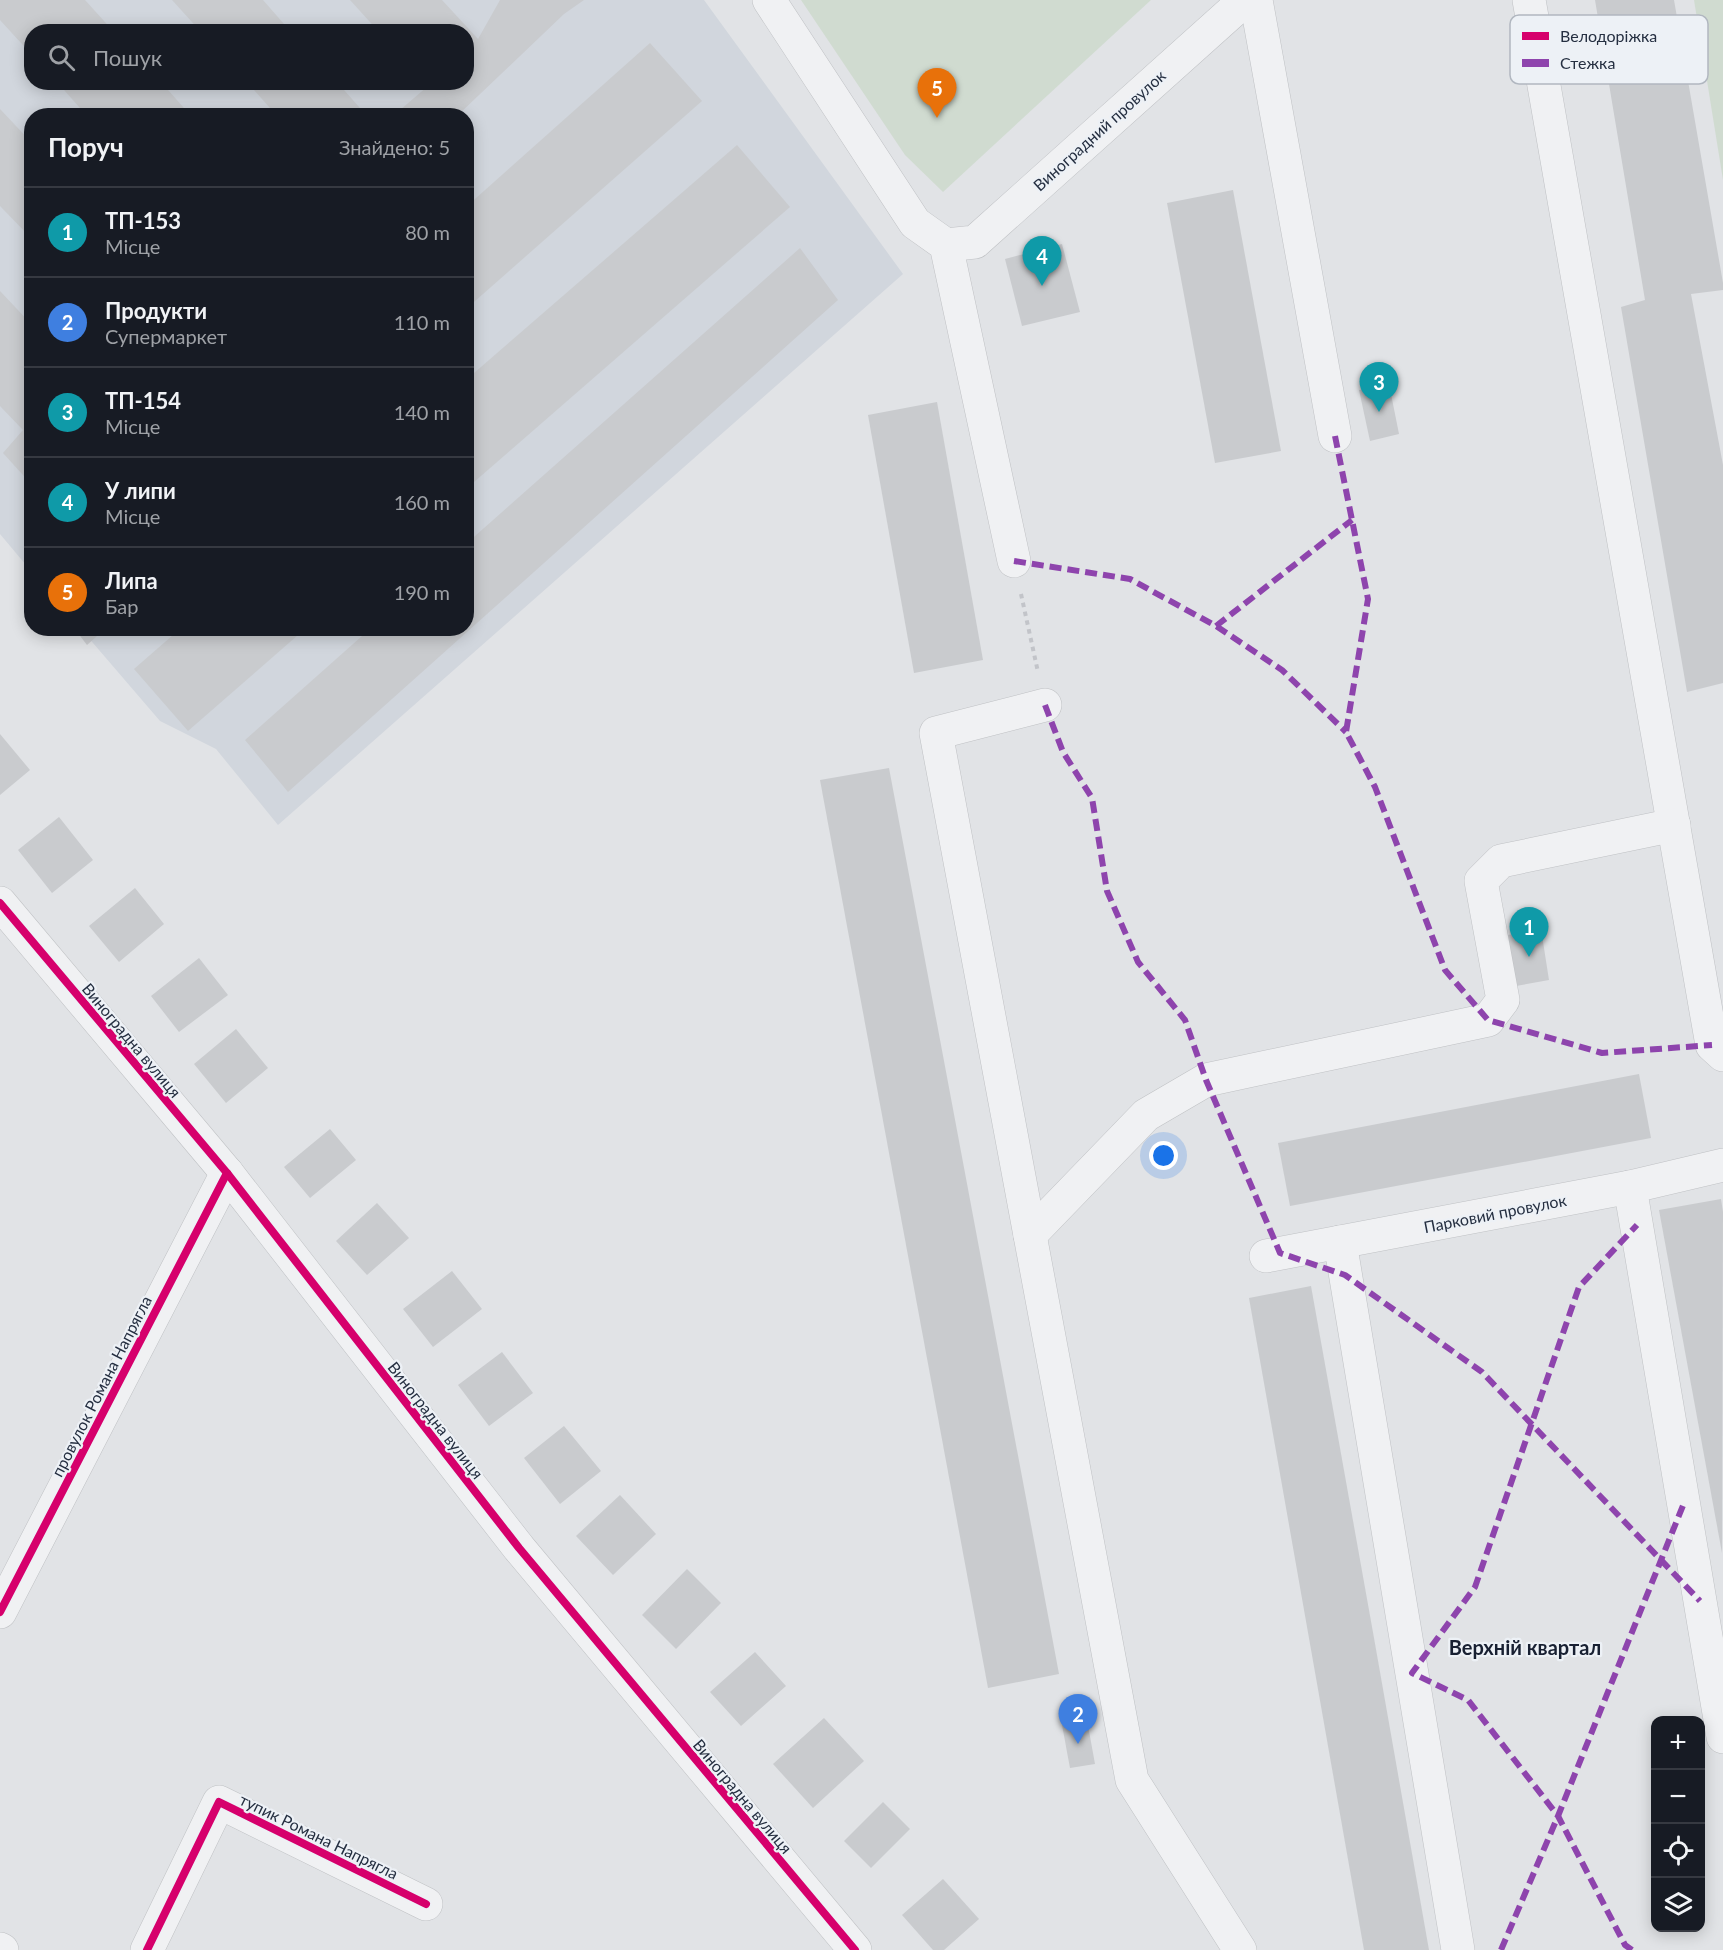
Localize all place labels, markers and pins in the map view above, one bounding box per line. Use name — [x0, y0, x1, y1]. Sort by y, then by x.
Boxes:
pin: 5 — [918, 68, 956, 118]
pin: 4 — [1022, 236, 1062, 286]
pin: 3 — [1360, 362, 1398, 412]
pin: 1 — [1510, 908, 1549, 957]
pin: 2 — [1058, 1694, 1098, 1744]

